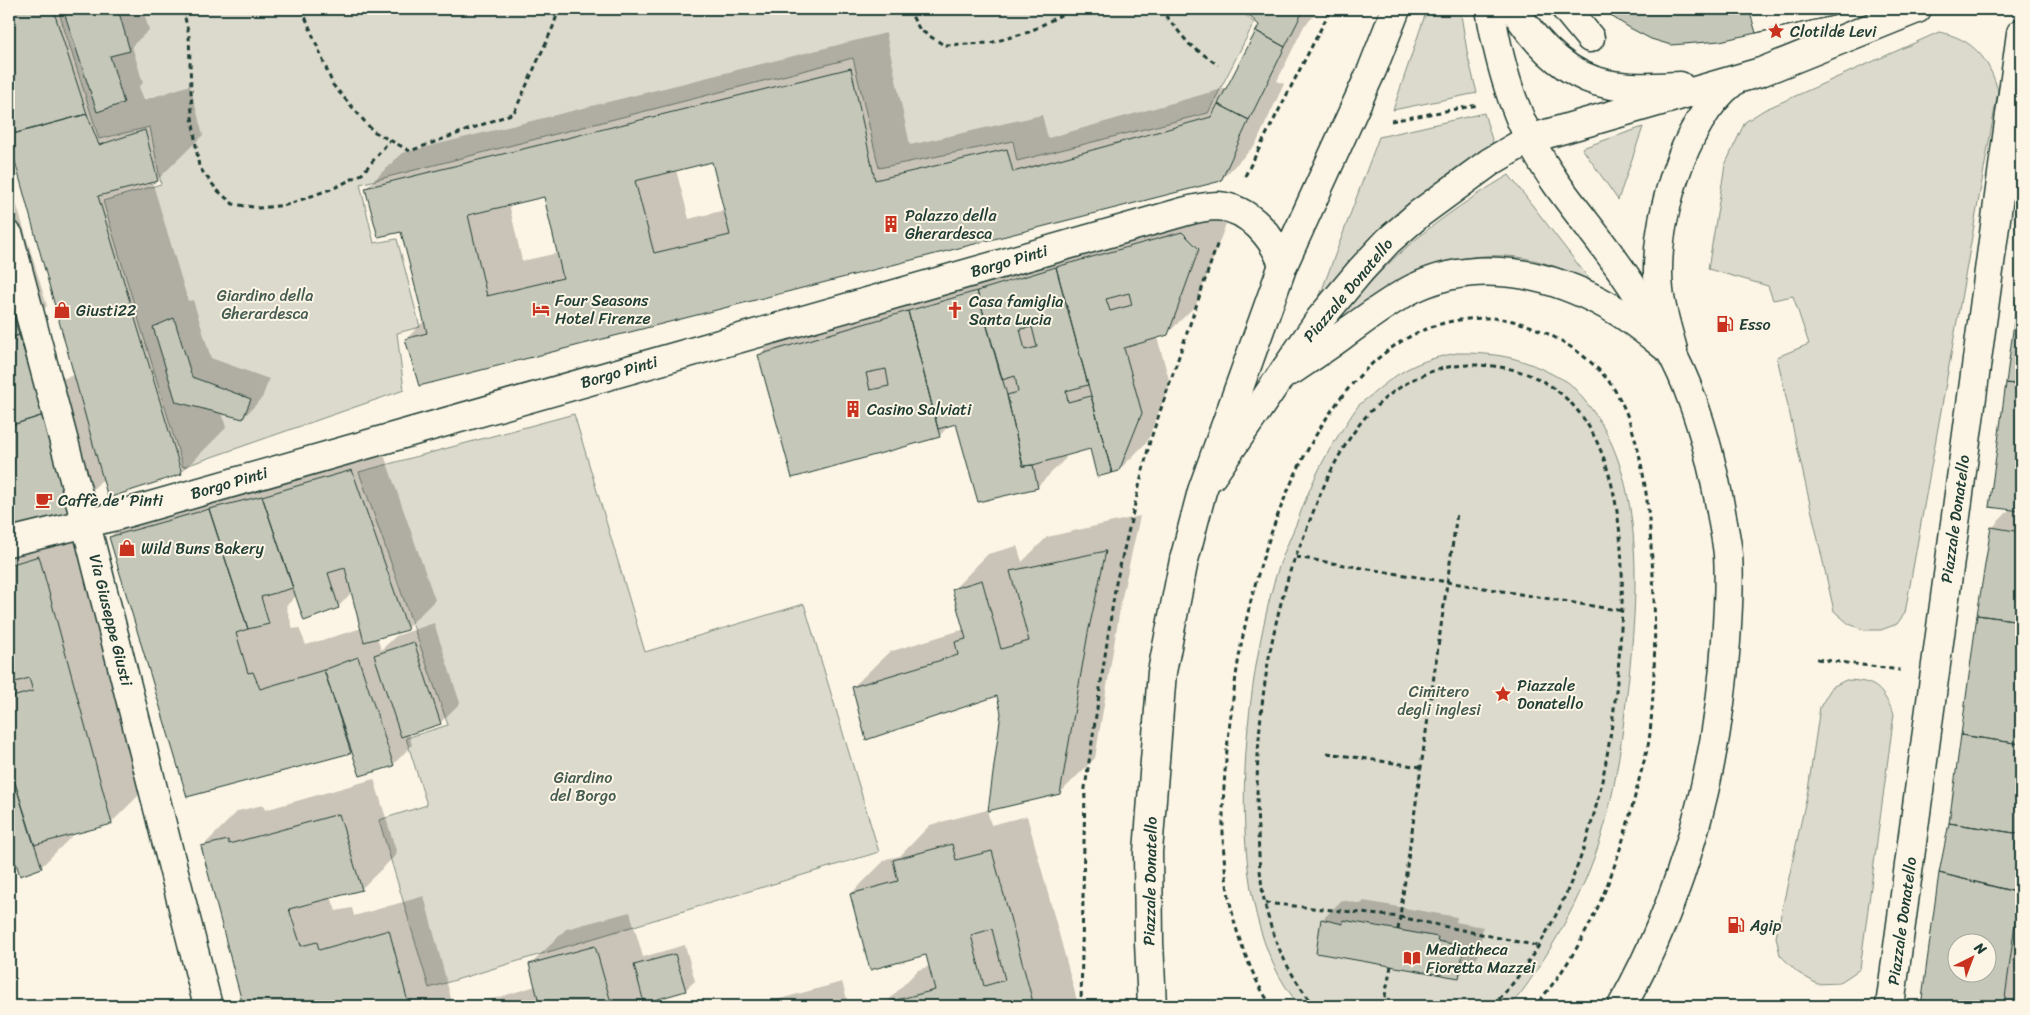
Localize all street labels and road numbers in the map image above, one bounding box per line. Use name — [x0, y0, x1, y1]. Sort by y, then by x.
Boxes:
street label: Piazzale Donatello — [1295, 231, 1401, 349]
street label: Borgo Pinti — [967, 236, 1052, 286]
street label: Borgo Pinti — [577, 347, 662, 397]
street label: Piazzale Donatello — [1932, 453, 1978, 585]
street label: Borgo Pinti — [187, 458, 272, 508]
street label: Via Giuseppe Giusti — [81, 551, 142, 690]
street label: Piazzale Donatello — [1134, 816, 1166, 946]
street label: Piazzale Donatello — [1879, 855, 1925, 987]

